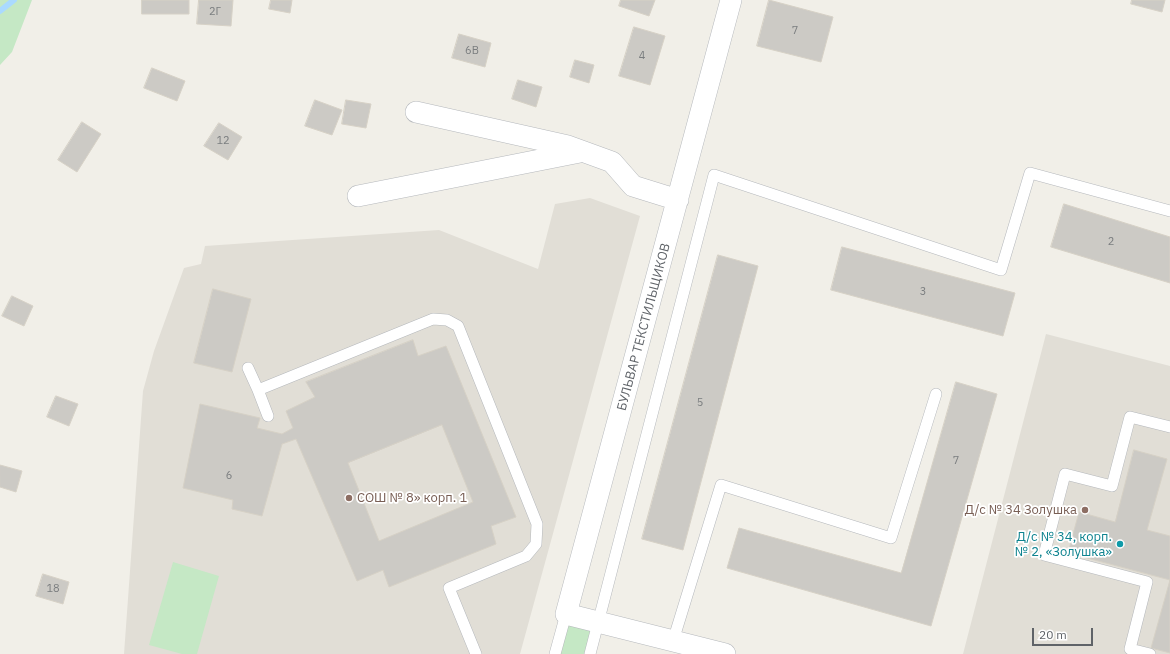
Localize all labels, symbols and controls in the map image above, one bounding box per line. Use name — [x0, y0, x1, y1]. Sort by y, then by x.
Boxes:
house number: 2Г — [209, 5, 221, 19]
house number: 7 — [792, 24, 798, 38]
house number: 6В — [465, 44, 479, 58]
house number: 4 — [639, 49, 645, 63]
house number: 12 — [216, 134, 230, 148]
house number: 2 — [1108, 235, 1114, 249]
street label: БУЛЬВАР ТЕКСТИЛЬЩИКОВ — [614, 241, 674, 413]
house number: 3 — [920, 285, 926, 299]
house number: 5 — [697, 396, 703, 410]
house number: 7 — [953, 454, 959, 468]
house number: 6 — [226, 469, 232, 483]
place label: СОШ № 8» корп. 1 — [357, 490, 467, 506]
marker: СОШ № 8» корп. 1 — [344, 493, 354, 503]
place label: Д/с № 34 Золушка — [965, 502, 1077, 518]
marker: Д/с № 34 Золушка — [1080, 505, 1090, 515]
place label: Д/с № 34, корп. № 2, «Золушка» — [1015, 529, 1112, 560]
marker: Д/с № 34, корп. № 2, «Золушка» — [1115, 539, 1125, 549]
house number: 18 — [46, 582, 60, 596]
scale bar — [1034, 620, 1095, 646]
text: 20 m — [1039, 627, 1067, 642]

